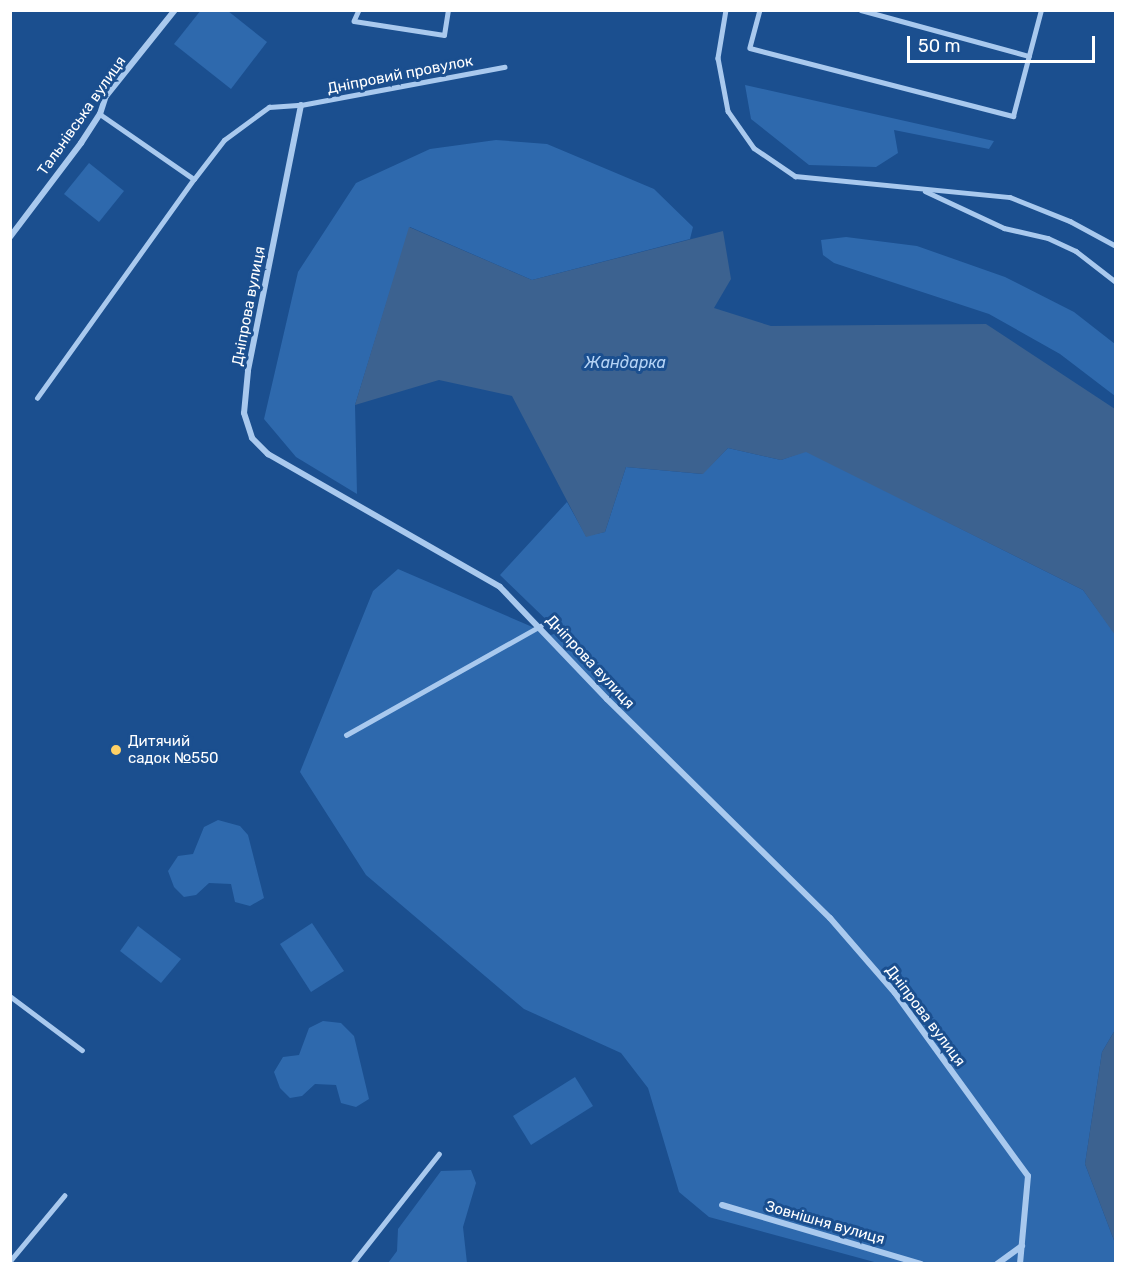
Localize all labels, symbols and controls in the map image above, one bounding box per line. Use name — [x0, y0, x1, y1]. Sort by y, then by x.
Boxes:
scale bar — [910, 24, 1098, 62]
text: 50 m — [918, 35, 961, 57]
street label: Дніпровий провулок — [326, 52, 474, 98]
street label: Тальнівська вулиця — [34, 53, 130, 179]
street label: Дніпрова вулиця — [229, 245, 269, 367]
water label: Жандарка — [584, 353, 666, 373]
street label: Дніпрова вулиця — [542, 611, 638, 713]
place label: Дитячий садок №550 — [128, 732, 219, 767]
marker: Дитячий садок №550 — [109, 743, 123, 757]
street label: Дніпрова вулиця — [881, 962, 969, 1070]
street label: Зовнішня вулиця — [763, 1197, 887, 1249]

